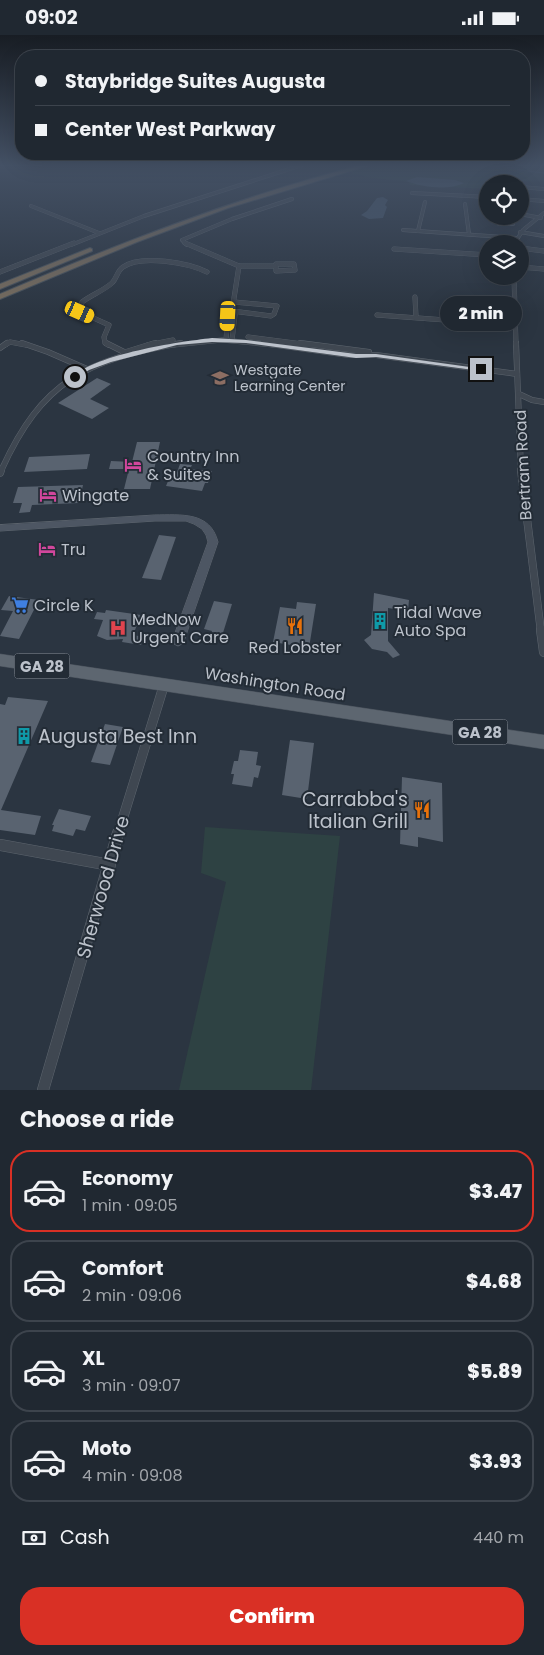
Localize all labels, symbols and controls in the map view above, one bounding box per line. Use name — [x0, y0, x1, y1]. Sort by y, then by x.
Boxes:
text: 09:02 — [25, 4, 78, 31]
text: Staybridge Suites Augusta — [65, 68, 325, 95]
text: Center West Parkway — [65, 116, 276, 143]
map controls — [479, 175, 529, 285]
button: locate — [479, 175, 529, 225]
button: layers — [479, 235, 529, 285]
callout: 2 min — [440, 297, 522, 331]
car — [63, 299, 96, 325]
car — [219, 301, 236, 331]
text: 2 min — [458, 302, 504, 325]
route end — [470, 358, 492, 380]
place label: Westgate Learning Center — [234, 360, 345, 396]
route start — [64, 366, 86, 388]
school or university icon: Westgate Learning Center — [210, 368, 230, 388]
street label: Bertram Road — [509, 409, 537, 521]
place label: Country Inn & Suites — [147, 445, 240, 486]
hotel icon: Country Inn & Suites — [123, 455, 143, 475]
place label: Wingate — [62, 484, 129, 507]
hotel icon: Wingate — [38, 485, 58, 505]
place label: Tru — [61, 538, 86, 561]
hotel icon: Tru — [37, 539, 57, 559]
place label: Circle K — [34, 594, 94, 617]
supermarket icon: Circle K — [10, 595, 30, 615]
place label: Tidal Wave Auto Spa — [394, 601, 482, 642]
place label: MedNow Urgent Care — [132, 608, 229, 649]
building icon: Tidal Wave Auto Spa — [370, 611, 390, 631]
restaurant icon: Red Lobster — [285, 616, 305, 636]
hospital icon: MedNow Urgent Care — [108, 618, 128, 638]
place label: Red Lobster — [249, 636, 341, 659]
road number: GA 28 — [15, 653, 70, 679]
street label: Washington Road — [203, 662, 347, 706]
road number: GA 28 — [452, 719, 508, 745]
place label: Augusta Best Inn — [38, 723, 197, 750]
building icon: Augusta Best Inn — [14, 726, 34, 746]
place label: Carrabba's Italian Grill — [302, 786, 408, 835]
restaurant icon: Carrabba's Italian Grill — [412, 800, 432, 820]
street label: Sherwood Drive — [70, 812, 136, 962]
text: Choose a ride — [20, 1104, 174, 1135]
text: Economy — [82, 1165, 173, 1192]
icon: car — [22, 1169, 67, 1214]
text: $3.47 — [469, 1178, 522, 1205]
text: 1 min · 09:05 — [82, 1194, 178, 1217]
text: Comfort — [82, 1255, 164, 1282]
icon: car — [22, 1259, 67, 1304]
text: $4.68 — [466, 1268, 522, 1295]
text: 2 min · 09:06 — [82, 1284, 182, 1307]
text: XL — [82, 1345, 105, 1372]
icon: car — [22, 1349, 67, 1394]
text: $5.89 — [467, 1358, 522, 1385]
text: 3 min · 09:07 — [82, 1374, 181, 1397]
text: Moto — [82, 1435, 131, 1462]
icon: car — [22, 1439, 67, 1484]
text: $3.93 — [469, 1448, 522, 1475]
text: 4 min · 09:08 — [82, 1464, 183, 1487]
icon: cash — [20, 1524, 48, 1552]
text: Cash — [60, 1524, 110, 1551]
text: 440 m — [473, 1526, 524, 1549]
button: Confirm — [20, 1587, 524, 1645]

